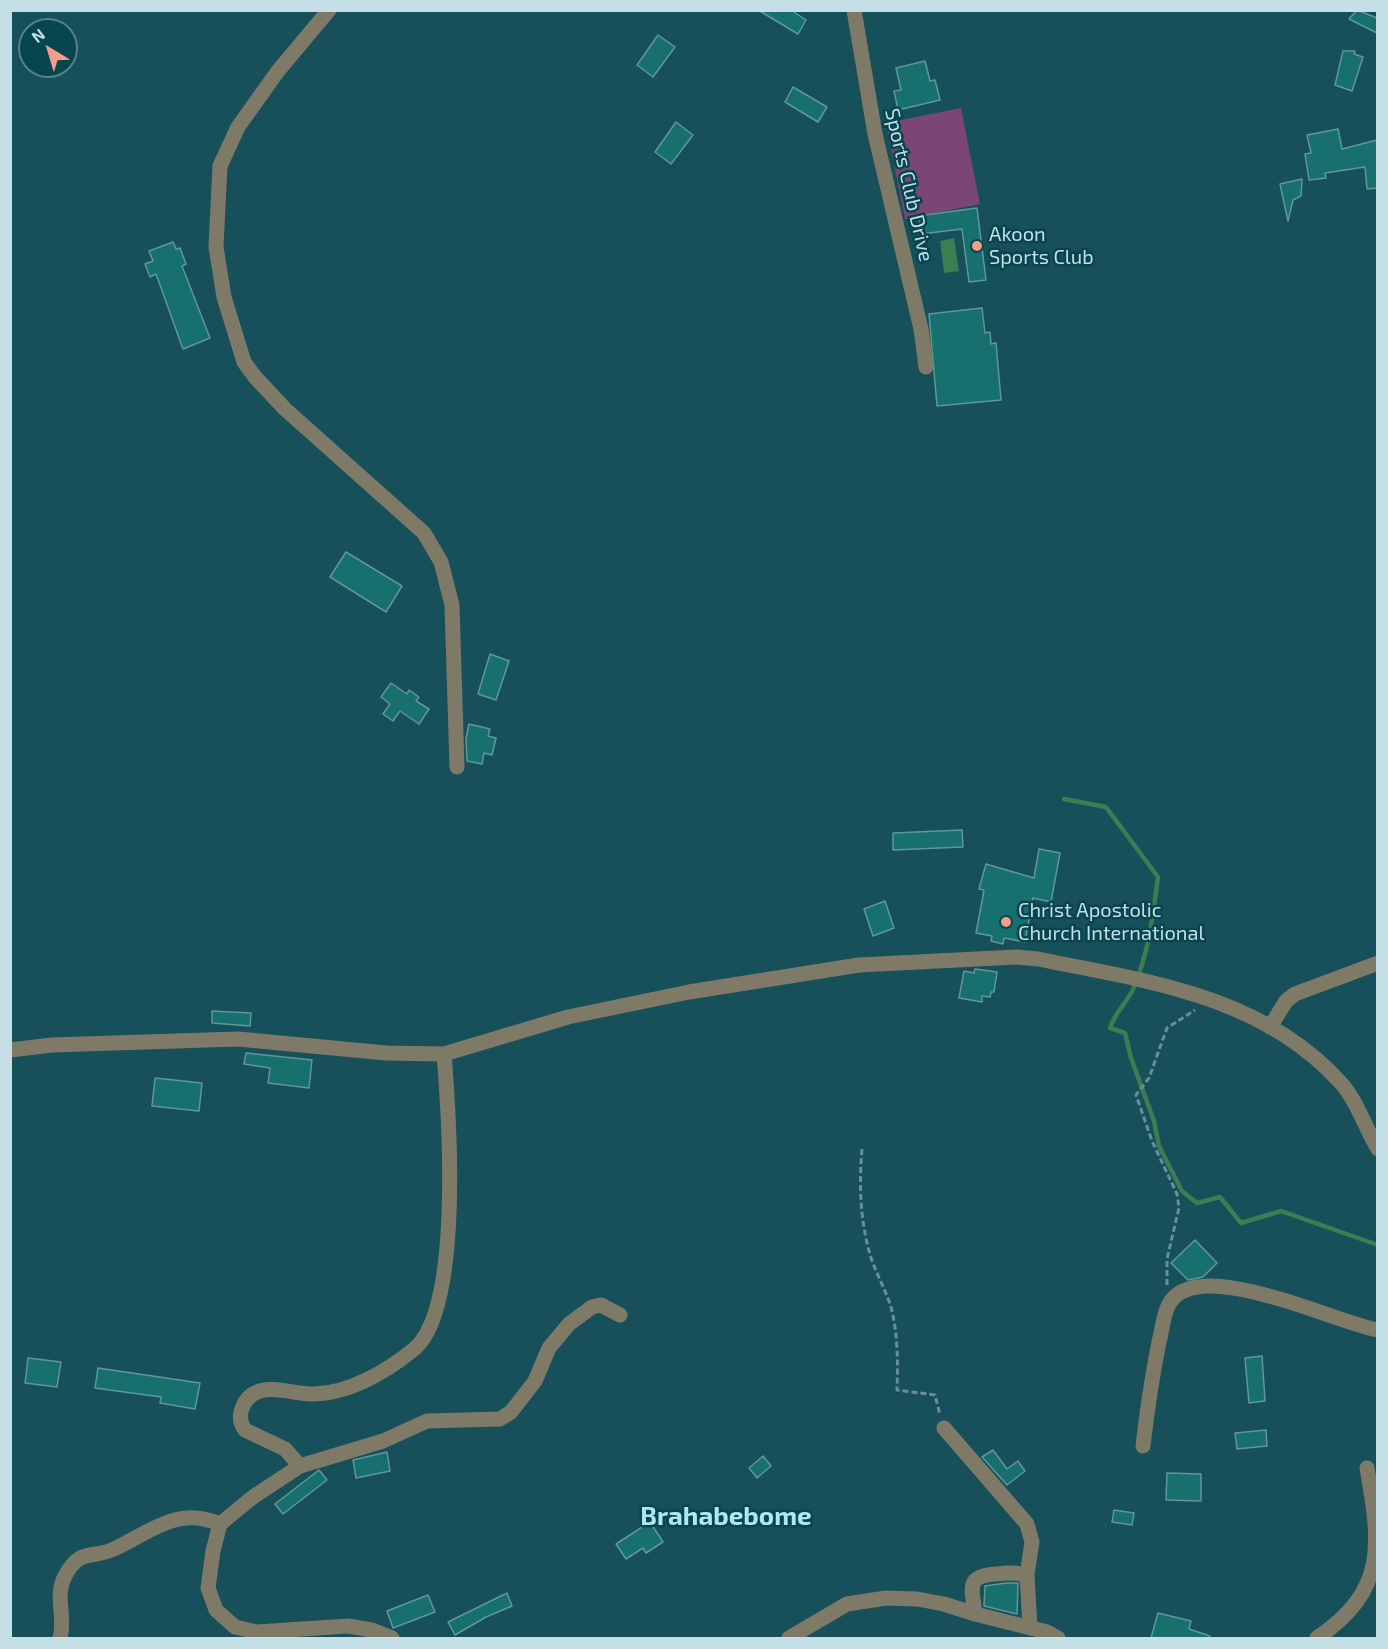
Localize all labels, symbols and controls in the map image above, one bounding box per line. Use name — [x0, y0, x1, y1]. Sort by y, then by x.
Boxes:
north arrow — [18, 18, 78, 78]
text: N — [27, 24, 48, 46]
street label: Sports Club Drive — [880, 106, 938, 264]
place label: Akoon Sports Club — [989, 222, 1094, 269]
marker: Akoon Sports Club — [970, 239, 984, 253]
place label: Christ Apostolic Church International — [1018, 898, 1204, 945]
marker: Christ Apostolic Church International — [999, 915, 1013, 929]
district label: Brahabebome — [640, 1500, 812, 1532]

